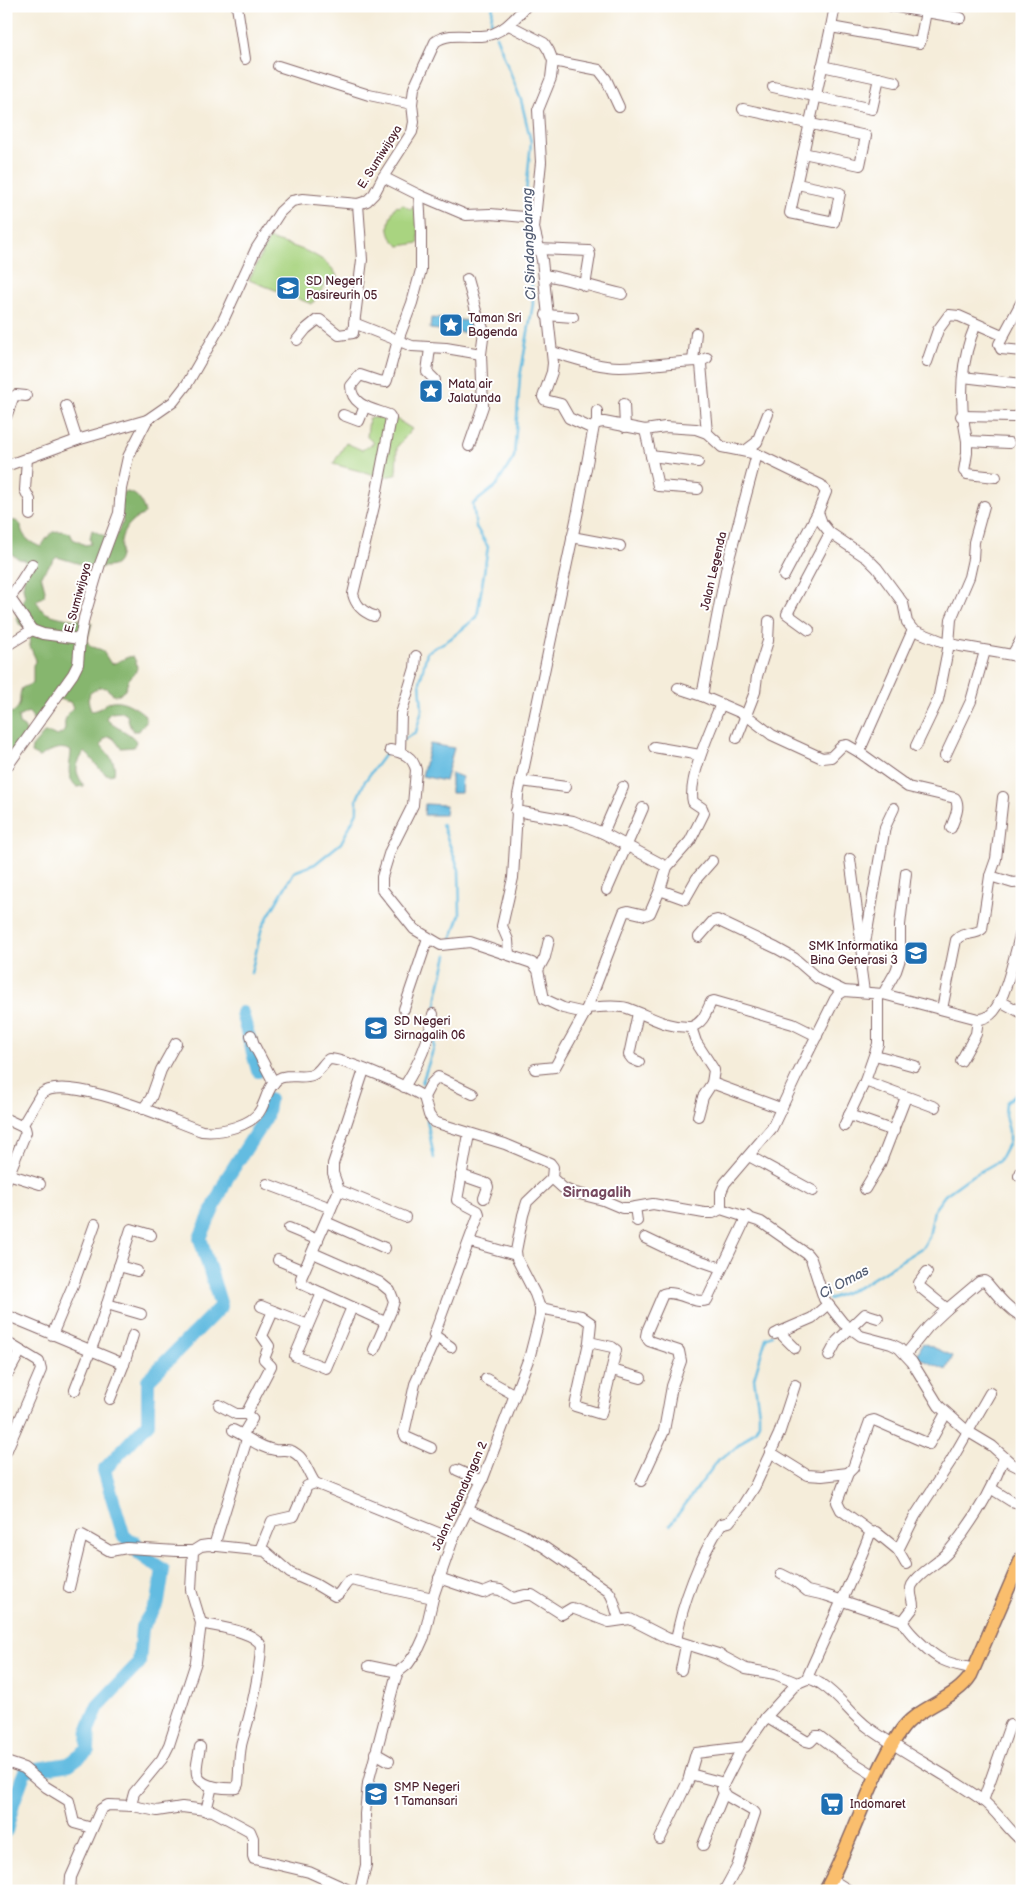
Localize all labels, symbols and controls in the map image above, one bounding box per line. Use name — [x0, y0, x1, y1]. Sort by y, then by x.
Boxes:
street label: E. Sumiwijaya — [354, 122, 406, 192]
water label: Ci Sindangbarang — [519, 187, 539, 301]
place label: SD Negeri Pasireurih 05 — [306, 274, 378, 303]
school or university icon: SD Negeri Pasireurih 05 — [275, 275, 301, 301]
place label: Taman Sri Bagenda — [468, 311, 522, 340]
place icon: Taman Sri Bagenda — [438, 312, 464, 338]
place label: Mata air Jalatunda — [448, 377, 501, 406]
place icon: Mata air Jalatunda — [418, 378, 444, 404]
street label: Jalan Legenda — [698, 530, 730, 612]
street label: E. Sumiwijaya — [61, 561, 95, 635]
place label: SMK Informatika Bina Generasi 3 — [809, 939, 898, 968]
school or university icon: SMK Informatika Bina Generasi 3 — [903, 940, 929, 966]
place label: SD Negeri Sirnagalih 06 — [394, 1014, 465, 1043]
school or university icon: SD Negeri Sirnagalih 06 — [363, 1015, 389, 1041]
district label: Sirnagalih — [563, 1183, 631, 1202]
water label: Ci Omas — [816, 1262, 872, 1302]
street label: Jalan Kabandungan 2 — [429, 1439, 491, 1553]
place label: SMP Negeri 1 Tamansari — [394, 1780, 460, 1809]
school or university icon: SMP Negeri 1 Tamansari — [363, 1781, 389, 1807]
supermarket icon: Indomaret — [819, 1791, 845, 1817]
place label: Indomaret — [850, 1797, 906, 1812]

